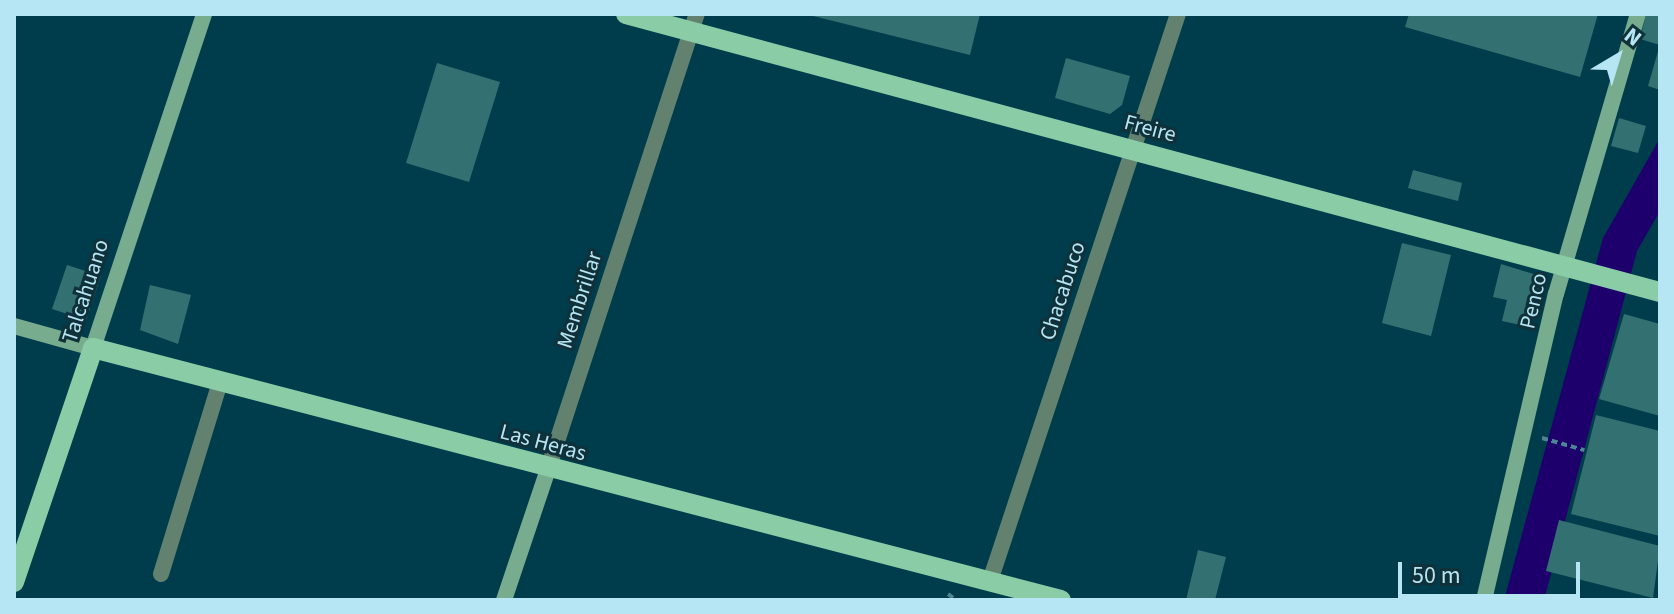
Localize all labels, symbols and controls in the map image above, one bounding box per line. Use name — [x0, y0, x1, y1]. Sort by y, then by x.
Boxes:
north arrow — [1578, 16, 1658, 96]
text: N — [1617, 20, 1648, 54]
street label: Freire — [1121, 109, 1179, 149]
street label: Talcahuano — [57, 236, 115, 346]
street label: Chacabuco — [1035, 238, 1091, 344]
street label: Membrillar — [552, 248, 608, 352]
street label: Penco — [1515, 271, 1553, 331]
street label: Las Heras — [497, 419, 589, 467]
scale bar — [1402, 546, 1584, 596]
text: 50 m — [1412, 558, 1461, 593]

